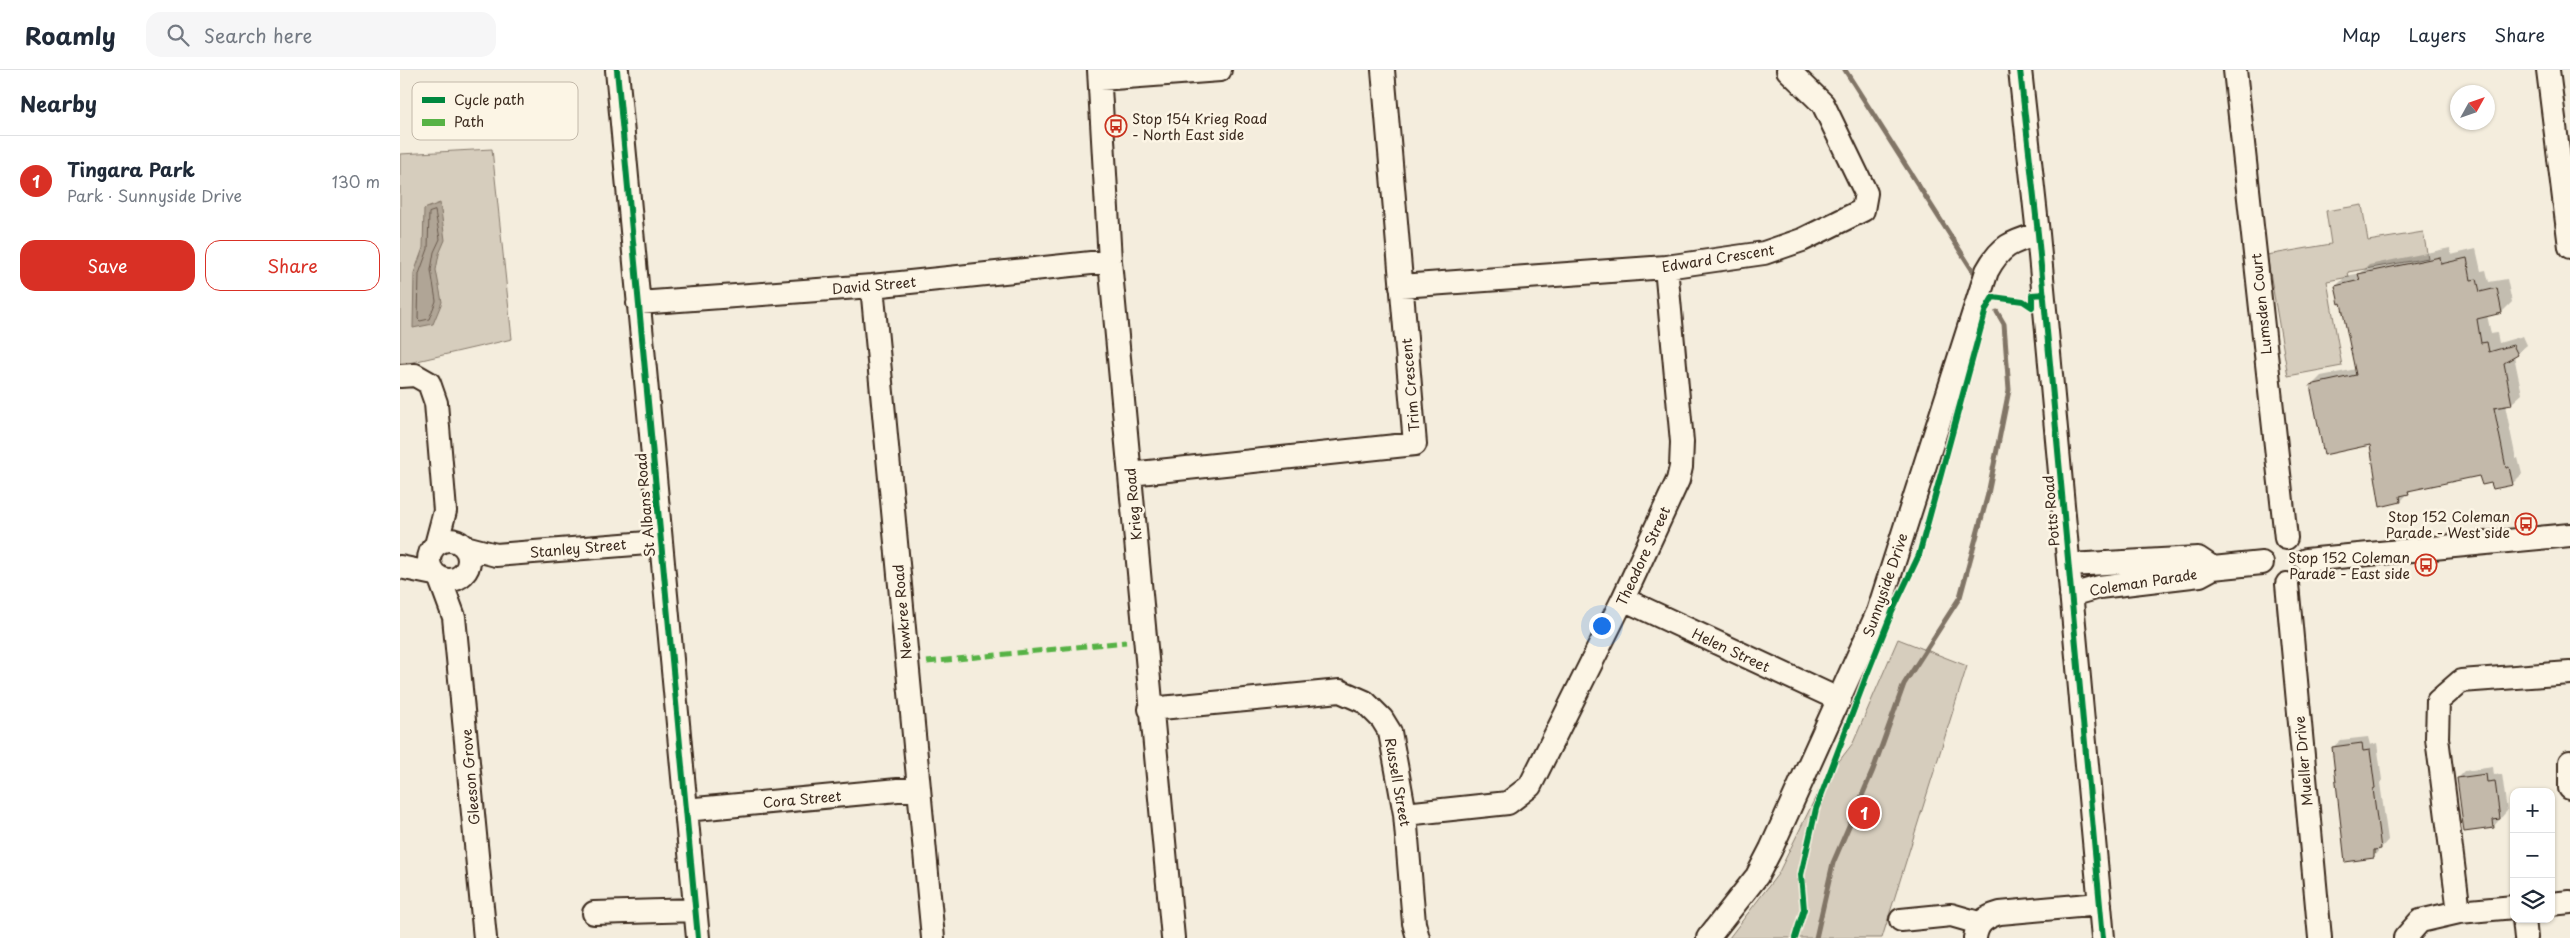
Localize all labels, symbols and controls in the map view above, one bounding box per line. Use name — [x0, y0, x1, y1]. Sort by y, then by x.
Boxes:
search box — [146, 12, 496, 57]
text: Roamly — [25, 17, 116, 53]
icon: search — [164, 21, 192, 49]
text: Search here — [204, 21, 312, 49]
text: Map — [2342, 21, 2381, 48]
text: Layers — [2409, 21, 2466, 48]
text: Share — [2494, 21, 2545, 48]
legend — [412, 82, 578, 140]
north arrow — [2450, 85, 2495, 130]
text: Nearby — [20, 87, 97, 119]
text: Cycle path — [454, 89, 525, 110]
place label: Stop 154 Krieg Road - North East side — [1132, 108, 1267, 145]
text: Path — [454, 111, 484, 132]
bus stop icon: Stop 154 Krieg Road - North East side — [1104, 114, 1128, 138]
text: Tingara Park — [67, 155, 195, 183]
text: 1 — [32, 169, 40, 193]
text: 130 m — [332, 169, 380, 193]
text: Park · Sunnyside Drive — [67, 183, 242, 207]
street label: Edward Crescent — [1660, 239, 1776, 277]
button: Save — [20, 240, 195, 291]
button: Share — [205, 240, 380, 291]
street label: Lumsden Court — [2245, 252, 2277, 356]
street label: David Street — [831, 271, 917, 299]
street label: Trim Crescent — [1395, 337, 1425, 433]
street label: St Albans Road — [630, 452, 660, 558]
street label: Krieg Road — [1119, 467, 1147, 541]
street label: Potts Road — [2037, 475, 2065, 547]
street label: Theodore Street — [1611, 503, 1675, 609]
place label: Stop 152 Coleman Parade - West side — [2386, 506, 2510, 543]
bus stop icon: Stop 152 Coleman Parade - West side — [2514, 512, 2538, 536]
street label: Sunnyside Drive — [1857, 530, 1913, 640]
street label: Stanley Street — [529, 533, 627, 563]
place label: Stop 152 Coleman Parade - East side — [2288, 547, 2410, 584]
bus stop icon: Stop 152 Coleman Parade - East side — [2414, 553, 2438, 577]
street label: Coleman Parade — [2088, 563, 2198, 601]
street label: Newkree Road — [887, 564, 917, 660]
your location — [1589, 613, 1615, 639]
street label: Helen Street — [1689, 623, 1774, 677]
street label: Mueller Drive — [2289, 715, 2317, 807]
street label: Gleeson Grove — [455, 728, 485, 826]
street label: Russell Street — [1380, 736, 1416, 828]
street label: Cora Street — [762, 785, 842, 813]
map controls — [2510, 788, 2555, 923]
button: + — [2510, 788, 2555, 833]
pin: 1 — [1848, 794, 1880, 832]
button: − — [2510, 833, 2555, 878]
button: layers — [2510, 878, 2555, 923]

